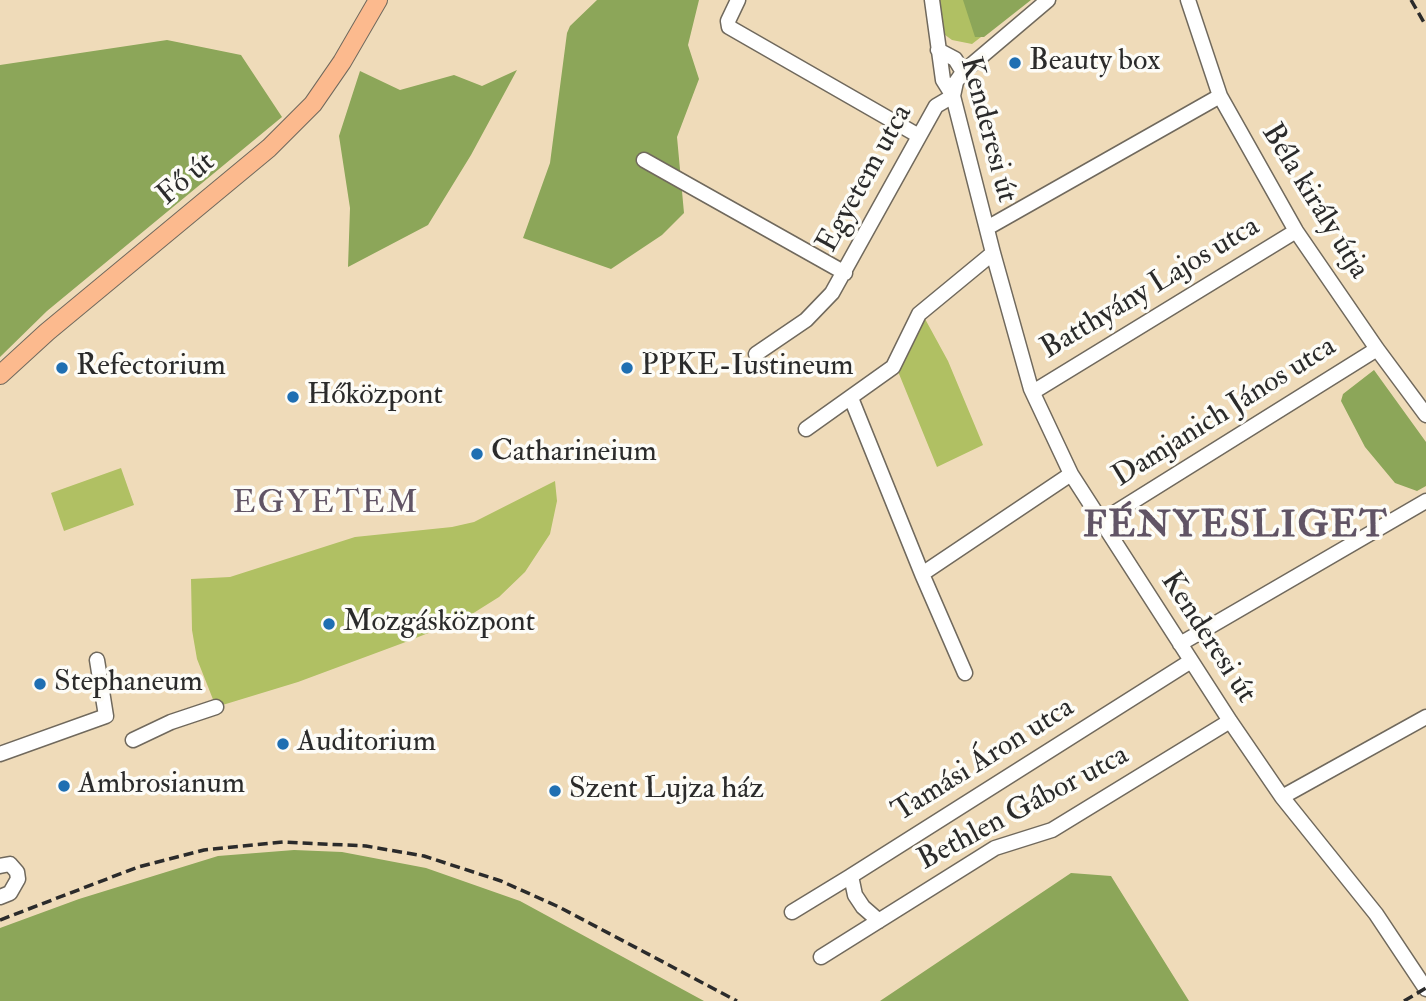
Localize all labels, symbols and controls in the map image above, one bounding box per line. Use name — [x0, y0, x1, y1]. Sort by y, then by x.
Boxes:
place label: Beauty box — [1029, 45, 1160, 81]
street label: Kenderesi út — [950, 53, 1024, 207]
marker: Beauty box — [1007, 55, 1023, 71]
street label: Egyetem utca — [811, 99, 921, 259]
street label: Béla király útja — [1252, 118, 1376, 286]
street label: Fő út — [151, 146, 223, 214]
street label: Batthyány Lajos utca — [1035, 210, 1267, 368]
street label: Damjanich János utca — [1107, 330, 1343, 496]
place label: Refectorium — [76, 350, 226, 386]
place label: PPKE-Iustineum — [641, 350, 854, 386]
marker: Refectorium — [54, 360, 70, 376]
marker: PPKE-Iustineum — [619, 360, 635, 376]
place label: Hőközpont — [307, 379, 443, 415]
marker: Hőközpont — [285, 389, 301, 405]
place label: Catharineium — [491, 436, 657, 472]
marker: Catharineium — [469, 446, 485, 462]
district label: EGYETEM — [233, 486, 419, 524]
district label: FÉNYESLIGET — [1085, 506, 1387, 550]
street label: Kenderesi út — [1151, 566, 1263, 710]
place label: Mozgásközpont — [343, 606, 535, 642]
marker: Mozgásközpont — [321, 616, 337, 632]
place label: Stephaneum — [54, 666, 203, 702]
marker: Stephaneum — [32, 676, 48, 692]
street label: Tamási Áron utca — [887, 691, 1081, 831]
place label: Auditorium — [297, 726, 436, 762]
marker: Auditorium — [275, 736, 291, 752]
street label: Bethlen Gábor utca — [913, 738, 1135, 880]
place label: Ambrosianum — [78, 768, 245, 804]
place label: Szent Lujza ház — [569, 773, 764, 809]
marker: Ambrosianum — [56, 778, 72, 794]
marker: Szent Lujza ház — [547, 783, 563, 799]

